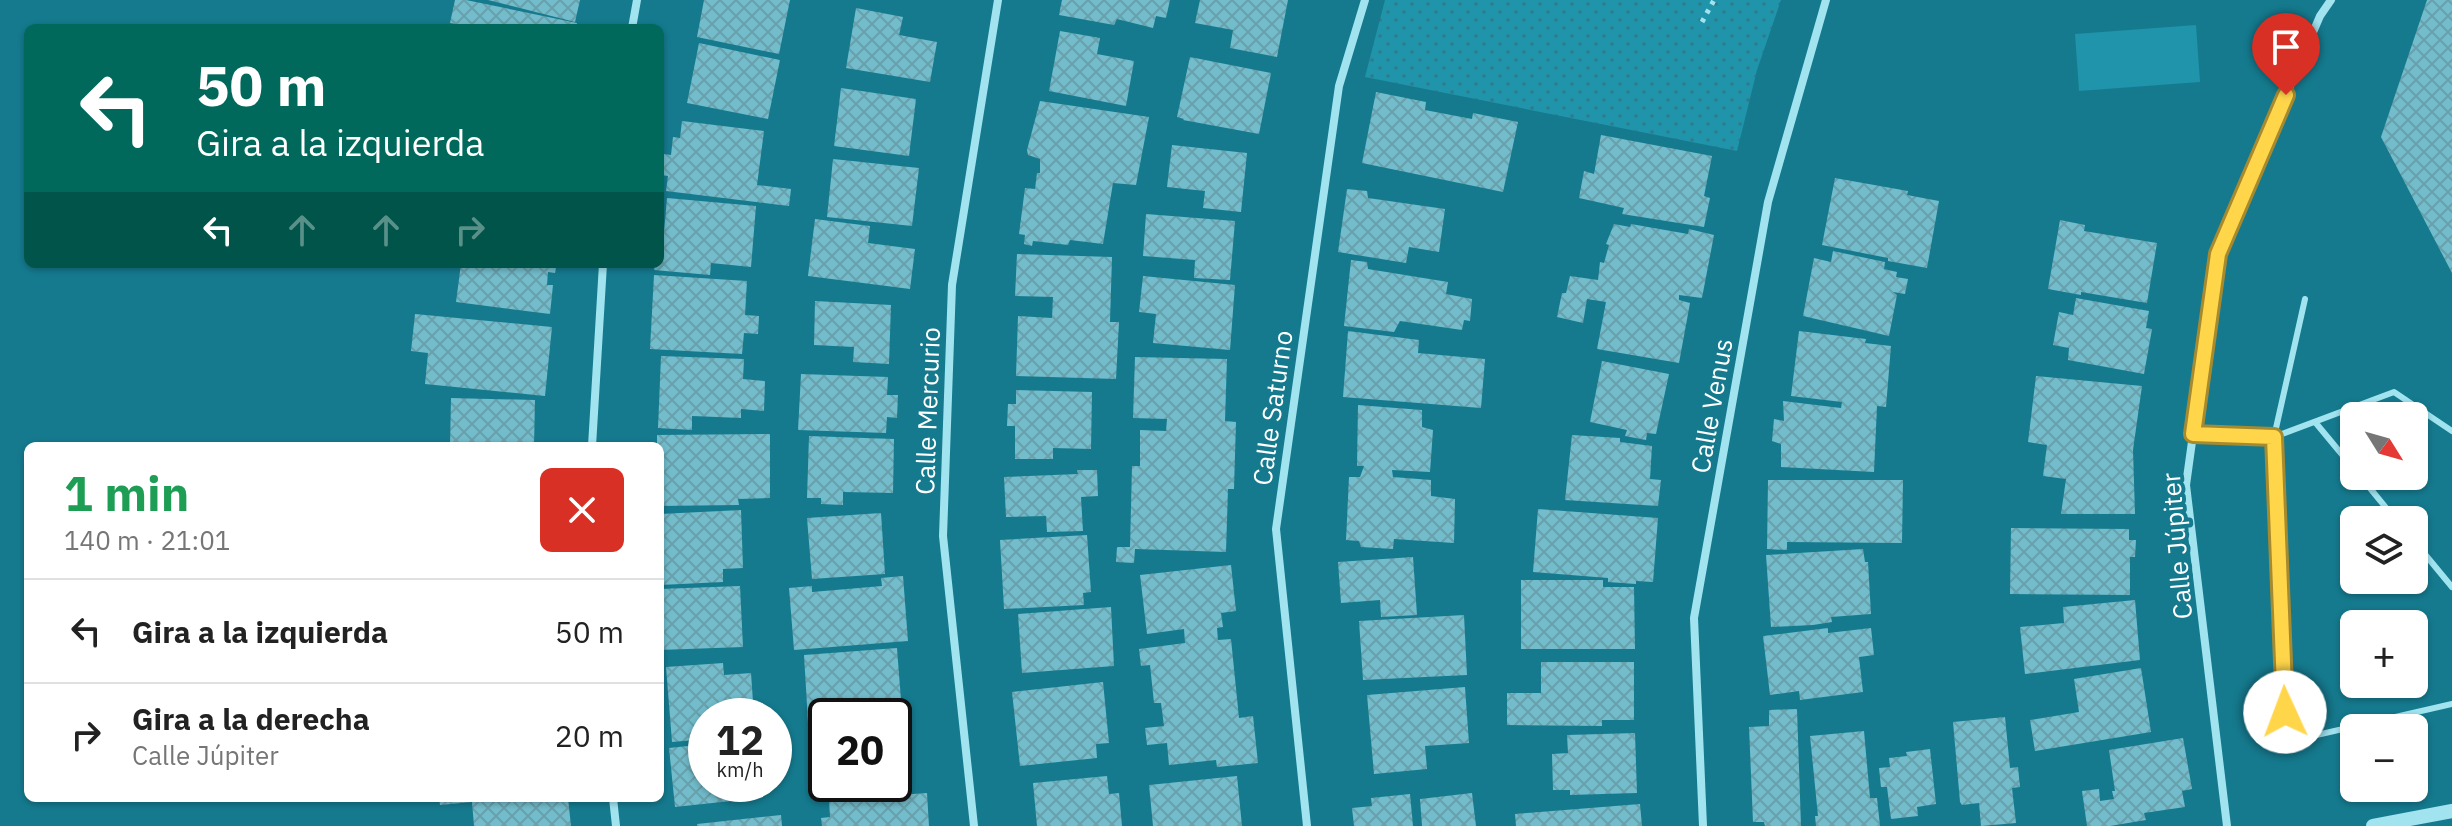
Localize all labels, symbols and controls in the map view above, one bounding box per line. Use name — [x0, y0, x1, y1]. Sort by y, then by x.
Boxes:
pin — [2252, 13, 2320, 95]
icon: arrive — [2264, 25, 2308, 69]
text: 50 m — [196, 49, 326, 121]
icon: left — [64, 56, 168, 160]
text: Gira a la izquierda — [196, 119, 485, 166]
icon: left — [196, 208, 240, 252]
icon: ahead — [280, 208, 324, 252]
icon: ahead — [364, 208, 408, 252]
icon: right — [448, 208, 492, 252]
street label: Calle Mercurio — [907, 327, 947, 495]
street label: Calle Saturno — [1244, 328, 1300, 488]
street label: Calle Venus — [1682, 336, 1740, 476]
north arrow — [2340, 402, 2428, 490]
map controls — [2340, 402, 2428, 802]
text: 1 min — [64, 462, 189, 524]
button: close — [540, 468, 624, 552]
street label: Calle Júpiter — [2153, 471, 2199, 621]
button: layers — [2340, 506, 2428, 594]
text: 140 m · 21:01 — [64, 523, 230, 557]
icon: left — [64, 609, 108, 653]
button: + — [2340, 610, 2428, 698]
text: Gira a la izquierda — [132, 612, 388, 651]
text: 50 m — [555, 612, 624, 651]
position arrow — [2243, 670, 2327, 754]
speed limit sign: 20 — [808, 698, 912, 802]
text: Gira a la derecha — [132, 699, 370, 738]
icon: right — [64, 713, 108, 757]
text: 12 — [716, 714, 764, 766]
button: − — [2340, 714, 2428, 802]
text: 20 m — [555, 716, 624, 755]
text: Calle Júpiter — [132, 738, 279, 772]
text: km/h — [716, 756, 764, 783]

